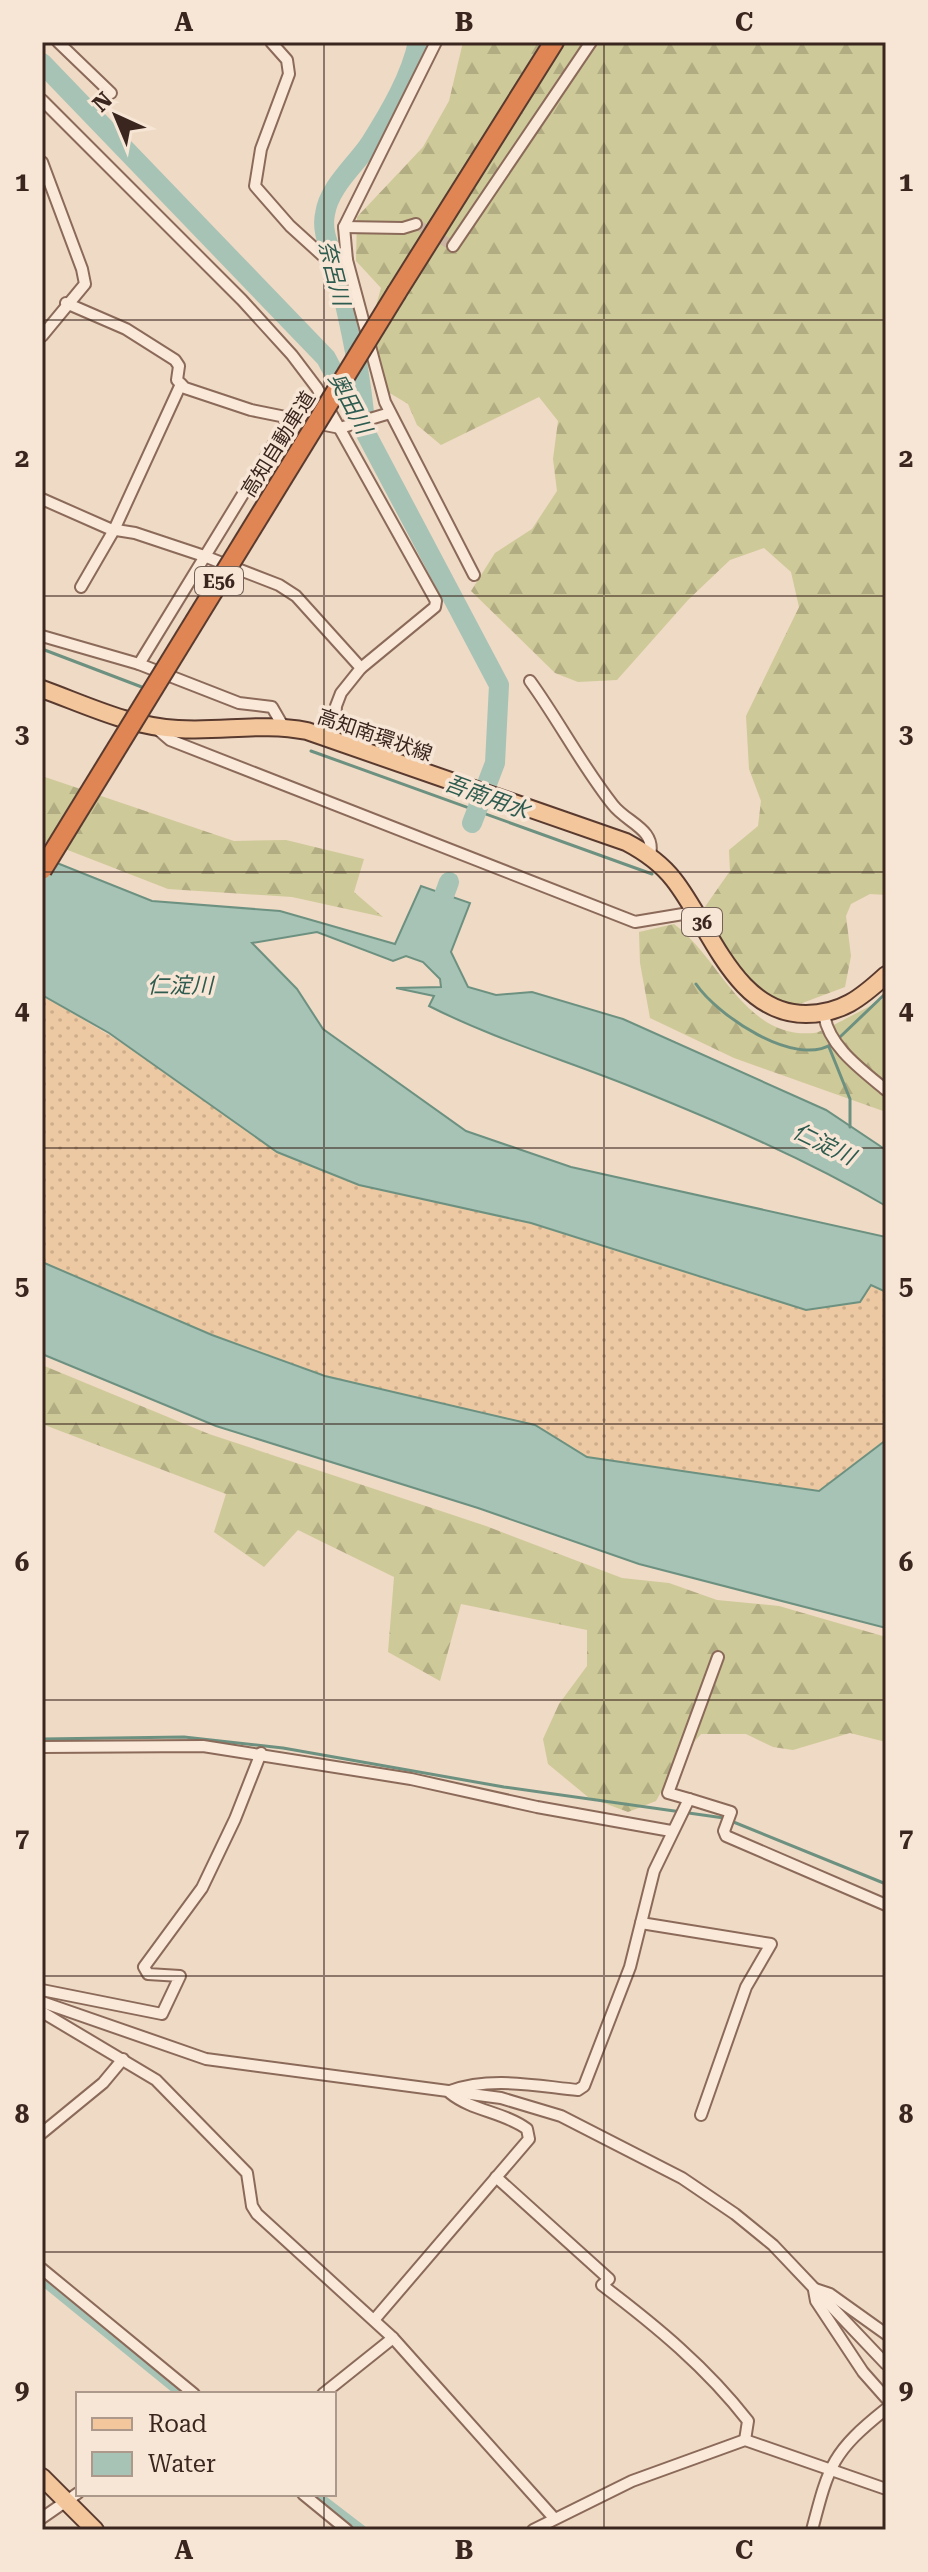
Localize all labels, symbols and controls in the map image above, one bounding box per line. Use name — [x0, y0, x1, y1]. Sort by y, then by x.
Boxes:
text: A — [175, 7, 194, 37]
text: B — [455, 7, 473, 37]
text: C — [735, 7, 753, 37]
north arrow — [76, 76, 156, 156]
text: N — [88, 87, 117, 117]
text: 1 — [15, 167, 29, 197]
text: 1 — [899, 167, 913, 197]
water label: 奈呂川 — [314, 238, 355, 310]
water label: 奥田川 — [323, 368, 377, 440]
street label: 高知自動車道 — [236, 387, 320, 501]
text: 2 — [15, 443, 29, 473]
text: 2 — [899, 443, 913, 473]
road number: E56 — [195, 567, 243, 595]
street label: 高知南環状線 — [314, 704, 436, 766]
text: 3 — [15, 719, 29, 749]
text: 3 — [899, 719, 913, 749]
water label: 吾南用水 — [441, 770, 534, 824]
road number: 36 — [682, 908, 722, 936]
water label: 仁淀川 — [147, 973, 215, 998]
text: 4 — [15, 995, 30, 1025]
text: 4 — [899, 995, 914, 1025]
water label: 仁淀川 — [789, 1118, 861, 1171]
text: 5 — [15, 1271, 29, 1301]
text: 5 — [899, 1271, 913, 1301]
text: 6 — [15, 1547, 29, 1577]
text: 6 — [899, 1547, 913, 1577]
text: 7 — [15, 1823, 29, 1853]
text: 7 — [899, 1823, 913, 1853]
text: 8 — [15, 2099, 30, 2129]
text: 8 — [899, 2099, 914, 2129]
text: 9 — [15, 2375, 29, 2405]
text: 9 — [899, 2375, 913, 2405]
legend — [76, 2392, 336, 2496]
text: Road — [148, 2410, 207, 2438]
text: Water — [148, 2450, 216, 2478]
text: A — [175, 2535, 194, 2565]
text: B — [455, 2535, 473, 2565]
text: C — [735, 2535, 753, 2565]

